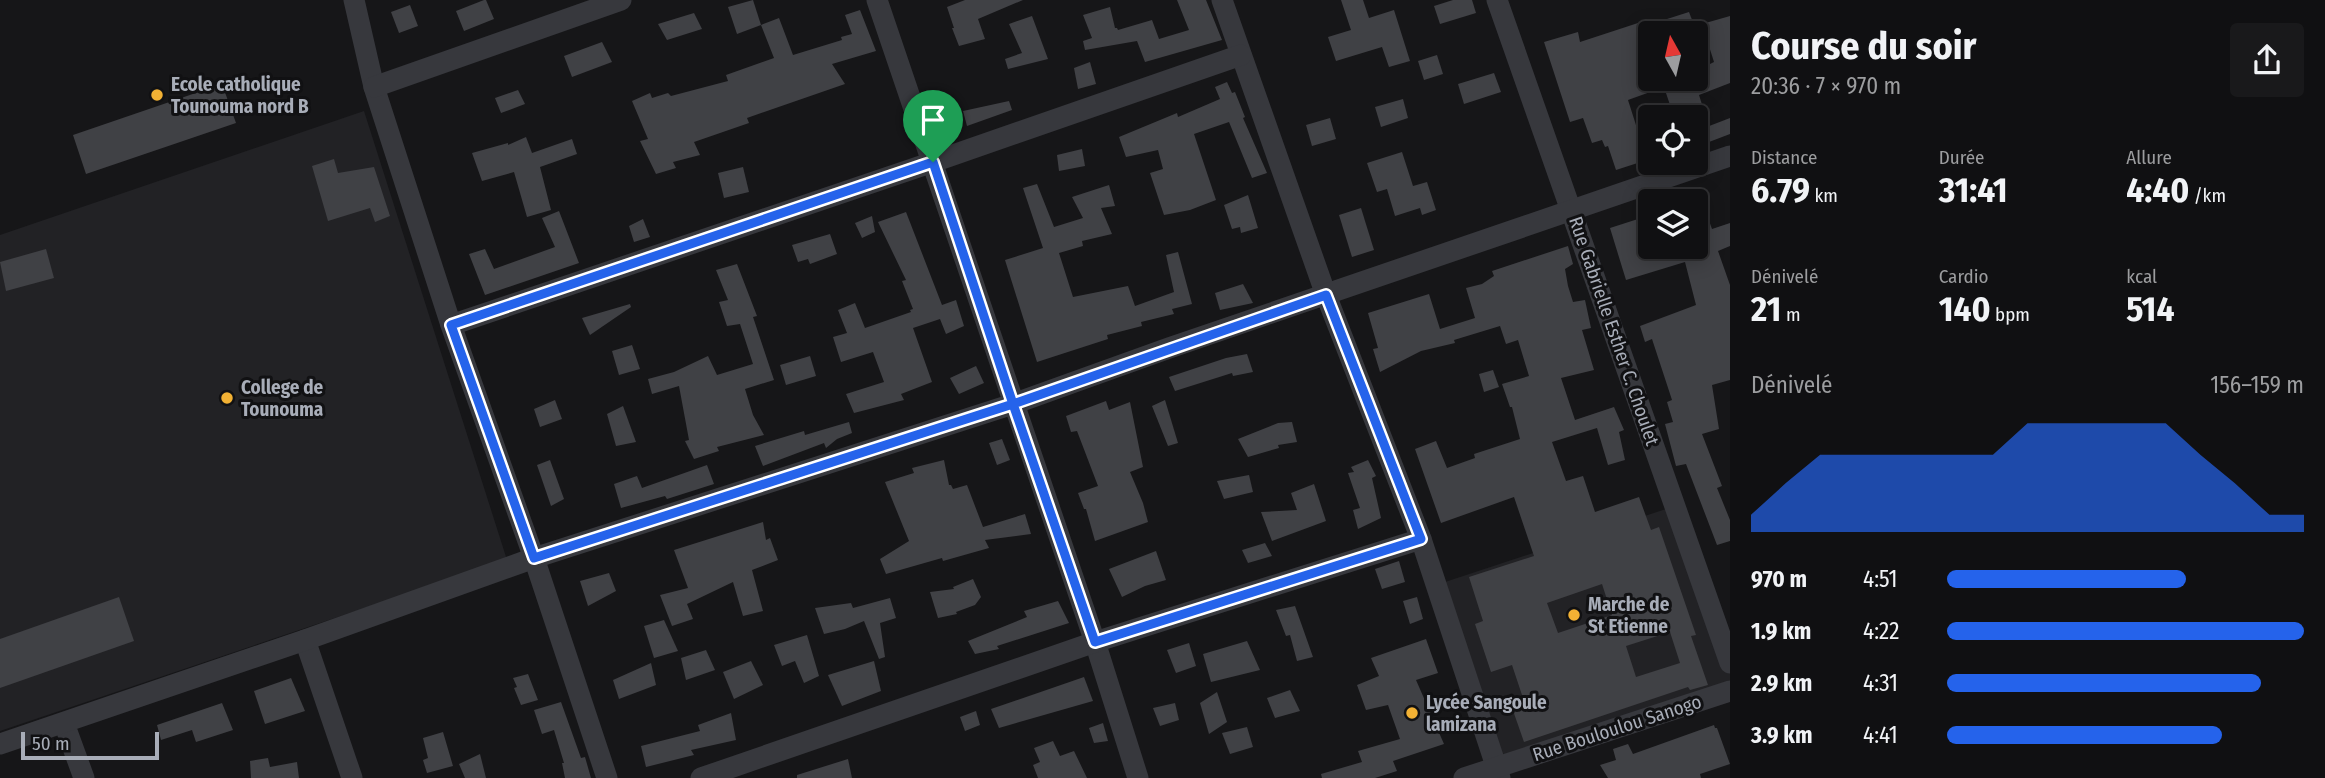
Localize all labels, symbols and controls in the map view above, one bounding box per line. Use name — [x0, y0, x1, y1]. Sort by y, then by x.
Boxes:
north arrow — [1638, 21, 1708, 91]
map controls — [1638, 21, 1708, 259]
text: Course du soir — [1751, 23, 1977, 69]
button: share — [2230, 23, 2304, 97]
text: 20:36 · 7 × 970 m — [1751, 72, 1901, 100]
place label: Ecole catholique Tounouma nord B — [171, 73, 309, 118]
marker: Ecole catholique Tounouma nord B — [149, 87, 165, 103]
pin — [903, 90, 963, 162]
icon: arrive — [914, 101, 952, 139]
button: locate — [1638, 105, 1708, 175]
text: Distance — [1751, 146, 1818, 169]
text: Durée — [1939, 146, 1985, 169]
text: Allure — [2126, 146, 2172, 169]
text: 6.79 — [1751, 169, 1810, 211]
text: 31:41 — [1939, 169, 2008, 211]
text: 4:40 — [2126, 169, 2189, 211]
text: km — [1810, 184, 1838, 207]
text: /km — [2189, 184, 2226, 207]
button: layers — [1638, 189, 1708, 259]
street label: Rue Gabrielle Esther C. Choulet — [1564, 213, 1664, 449]
text: Dénivelé — [1751, 265, 1818, 288]
text: Cardio — [1939, 265, 1989, 288]
text: kcal — [2126, 265, 2157, 288]
text: 21 — [1751, 288, 1781, 330]
text: 140 — [1939, 288, 1991, 330]
text: 514 — [2126, 288, 2174, 330]
text: m — [1781, 303, 1801, 326]
text: bpm — [1991, 303, 2030, 326]
text: Dénivelé — [1751, 371, 1832, 399]
text: 156–159 m — [2210, 371, 2304, 399]
place label: College de Tounouma — [241, 376, 324, 421]
marker: College de Tounouma — [219, 390, 235, 406]
text: 970 m — [1751, 565, 1807, 593]
text: 4:51 — [1863, 565, 1898, 593]
place label: Marche de St Etienne — [1588, 593, 1670, 638]
marker: Marche de St Etienne — [1566, 607, 1582, 623]
text: 1.9 km — [1751, 617, 1811, 645]
text: 4:22 — [1863, 617, 1899, 645]
text: 2.9 km — [1751, 669, 1812, 697]
text: 4:31 — [1863, 669, 1898, 697]
street label: Rue Bouloulou Sanogo — [1530, 690, 1704, 766]
place label: Lycée Sangoule lamizana — [1426, 691, 1547, 736]
marker: Lycée Sangoule lamizana — [1404, 705, 1420, 721]
text: 3.9 km — [1751, 721, 1813, 749]
text: 4:41 — [1863, 721, 1898, 749]
scale bar — [21, 729, 159, 761]
text: 50 m — [32, 732, 70, 755]

